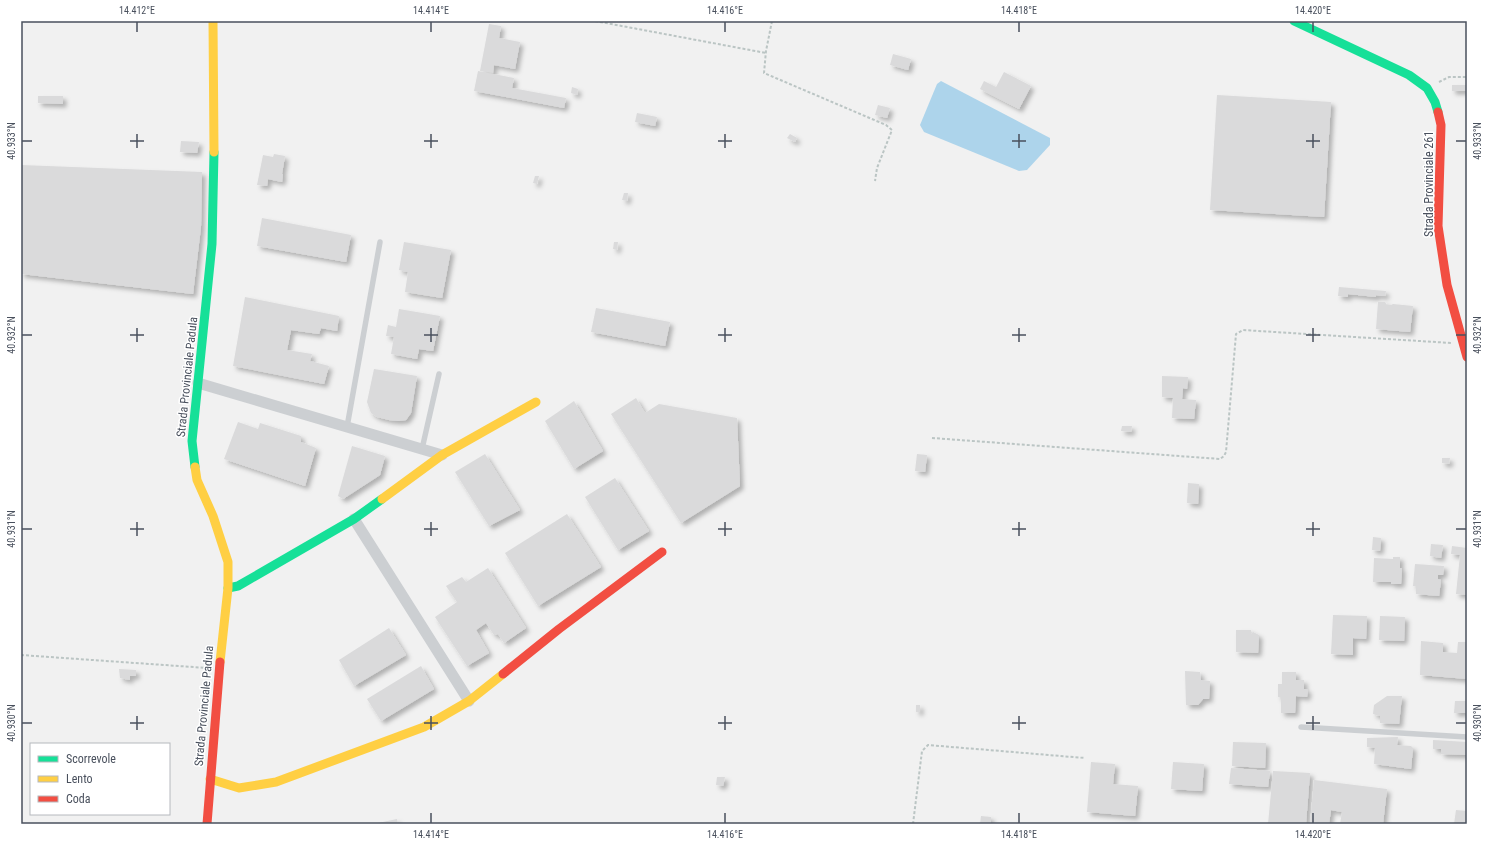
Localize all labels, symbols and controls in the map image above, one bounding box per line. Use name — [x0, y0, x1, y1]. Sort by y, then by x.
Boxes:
text: 14.412°E — [119, 5, 155, 16]
text: 14.414°E — [413, 5, 449, 16]
text: 14.416°E — [707, 5, 743, 16]
text: 14.418°E — [1001, 5, 1037, 16]
text: 14.420°E — [1295, 5, 1331, 16]
text: 40.933°N — [6, 122, 17, 160]
text: 40.933°N — [1472, 122, 1483, 160]
street label: Strada Provinciale 261 — [1422, 131, 1436, 237]
text: 40.932°N — [6, 316, 17, 354]
street label: Strada Provinciale Padula — [174, 316, 200, 438]
text: 40.932°N — [1472, 316, 1483, 354]
text: 40.931°N — [6, 510, 17, 548]
text: 40.931°N — [1472, 510, 1483, 548]
street label: Strada Provinciale Padula — [192, 645, 216, 767]
text: 40.930°N — [6, 704, 17, 742]
text: 40.930°N — [1472, 704, 1483, 742]
legend — [30, 743, 170, 815]
text: Scorrevole — [66, 752, 116, 766]
text: Lento — [66, 772, 93, 786]
text: Coda — [66, 792, 91, 806]
text: 14.414°E — [413, 829, 449, 840]
text: 14.416°E — [707, 829, 743, 840]
text: 14.418°E — [1001, 829, 1037, 840]
text: 14.420°E — [1295, 829, 1331, 840]

